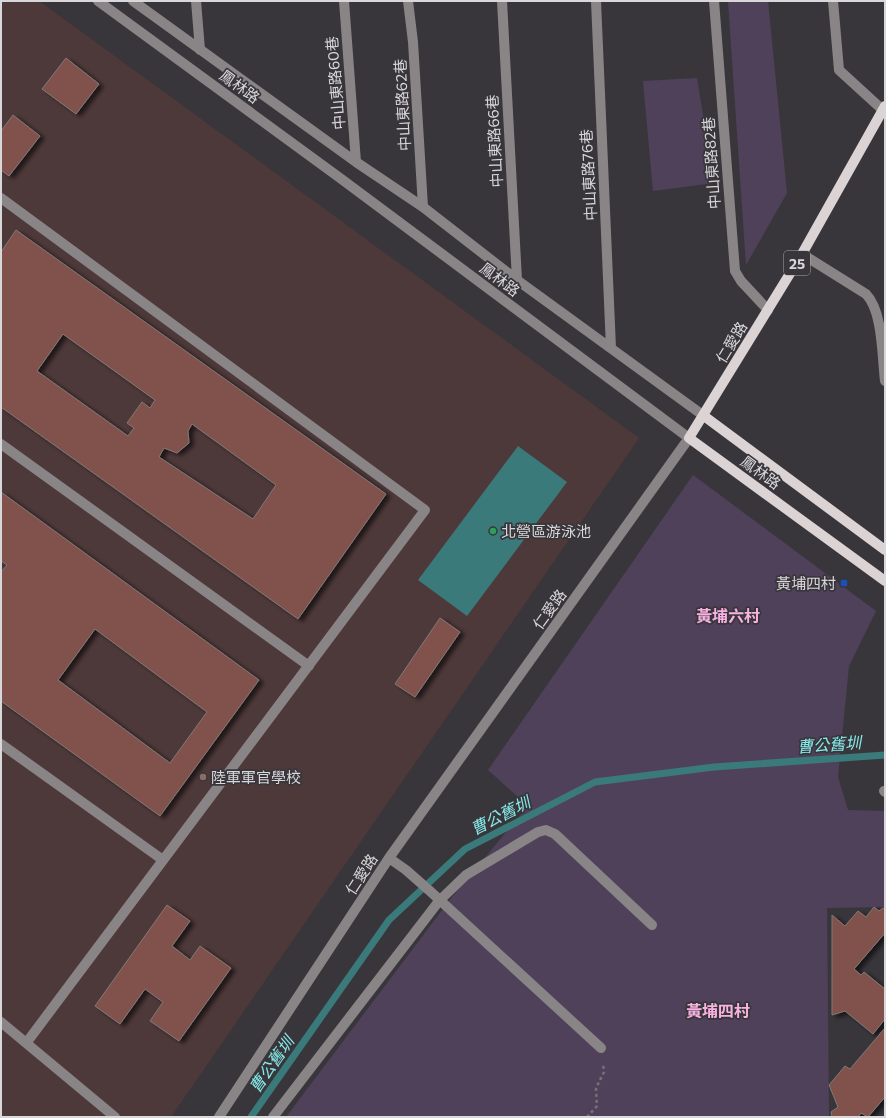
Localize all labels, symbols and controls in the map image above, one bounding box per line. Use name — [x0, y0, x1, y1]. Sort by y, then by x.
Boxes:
street label: 中山東路60巷 — [322, 35, 348, 131]
street label: 中山東路62巷 — [391, 58, 413, 152]
street label: 鳳林路 — [217, 65, 263, 107]
street label: 中山東路66巷 — [483, 94, 505, 188]
street label: 中山東路82巷 — [699, 116, 723, 210]
street label: 中山東路76巷 — [577, 129, 599, 221]
road number: 25 — [784, 251, 810, 275]
street label: 鳳林路 — [477, 258, 523, 300]
street label: 仁愛路 — [712, 318, 750, 366]
street label: 鳳林路 — [738, 451, 784, 493]
place label: 北營區游泳池 — [501, 522, 591, 540]
marker: 北營區游泳池 — [488, 526, 498, 536]
place label: 黃埔四村 — [776, 574, 836, 592]
marker: 黃埔四村 — [839, 578, 849, 588]
street label: 仁愛路 — [528, 586, 570, 632]
district label: 黃埔六村 — [696, 606, 760, 625]
water label: 曹公舊圳 — [796, 732, 864, 756]
place label: 陸軍軍官學校 — [211, 768, 301, 786]
marker: 陸軍軍官學校 — [198, 772, 208, 782]
water label: 曹公舊圳 — [467, 791, 535, 838]
street label: 仁愛路 — [341, 850, 381, 898]
district label: 黃埔四村 — [686, 1001, 750, 1020]
water label: 曹公舊圳 — [245, 1031, 298, 1096]

